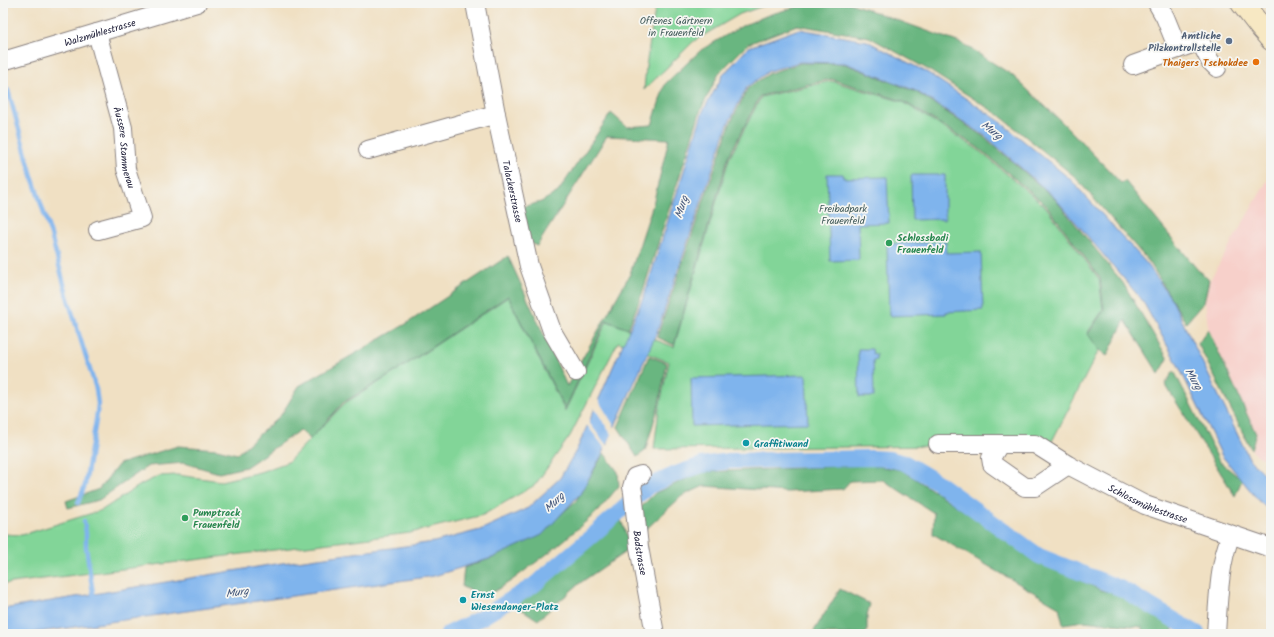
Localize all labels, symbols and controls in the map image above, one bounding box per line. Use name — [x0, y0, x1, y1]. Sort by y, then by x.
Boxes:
park label: Offenes Gärtnern in Frauenfeld — [640, 13, 712, 41]
street label: Walzmühlestrasse — [62, 15, 138, 51]
place label: Amtliche Pilzkontrollstelle — [1148, 28, 1221, 56]
marker: Amtliche Pilzkontrollstelle — [1224, 36, 1234, 46]
place label: Thaigers Tschokdee — [1162, 55, 1248, 71]
marker: Thaigers Tschokdee — [1251, 57, 1261, 67]
street label: Äussere Stammerau — [109, 105, 139, 191]
water label: Murg — [977, 117, 1007, 145]
street label: Talackerstrasse — [497, 159, 526, 225]
water label: Murg — [670, 193, 694, 221]
park label: Freibadpark Frauenfeld — [819, 201, 867, 229]
place label: Schlossbadi Frauenfeld — [897, 230, 949, 258]
marker: Schlossbadi Frauenfeld — [884, 238, 894, 248]
water label: Murg — [1180, 365, 1207, 395]
place label: Graffitiwand — [754, 436, 809, 452]
marker: Graffitiwand — [741, 438, 751, 448]
street label: Schlossmühlestrasse — [1105, 480, 1190, 528]
water label: Murg — [540, 488, 570, 517]
place label: Pumptrack Frauenfeld — [193, 505, 241, 533]
marker: Pumptrack Frauenfeld — [180, 513, 190, 523]
street label: Badstrasse — [628, 530, 651, 577]
water label: Murg — [225, 582, 250, 603]
place label: Ernst Wiesendanger-Platz — [471, 587, 559, 615]
marker: Ernst Wiesendanger-Platz — [458, 595, 468, 605]

